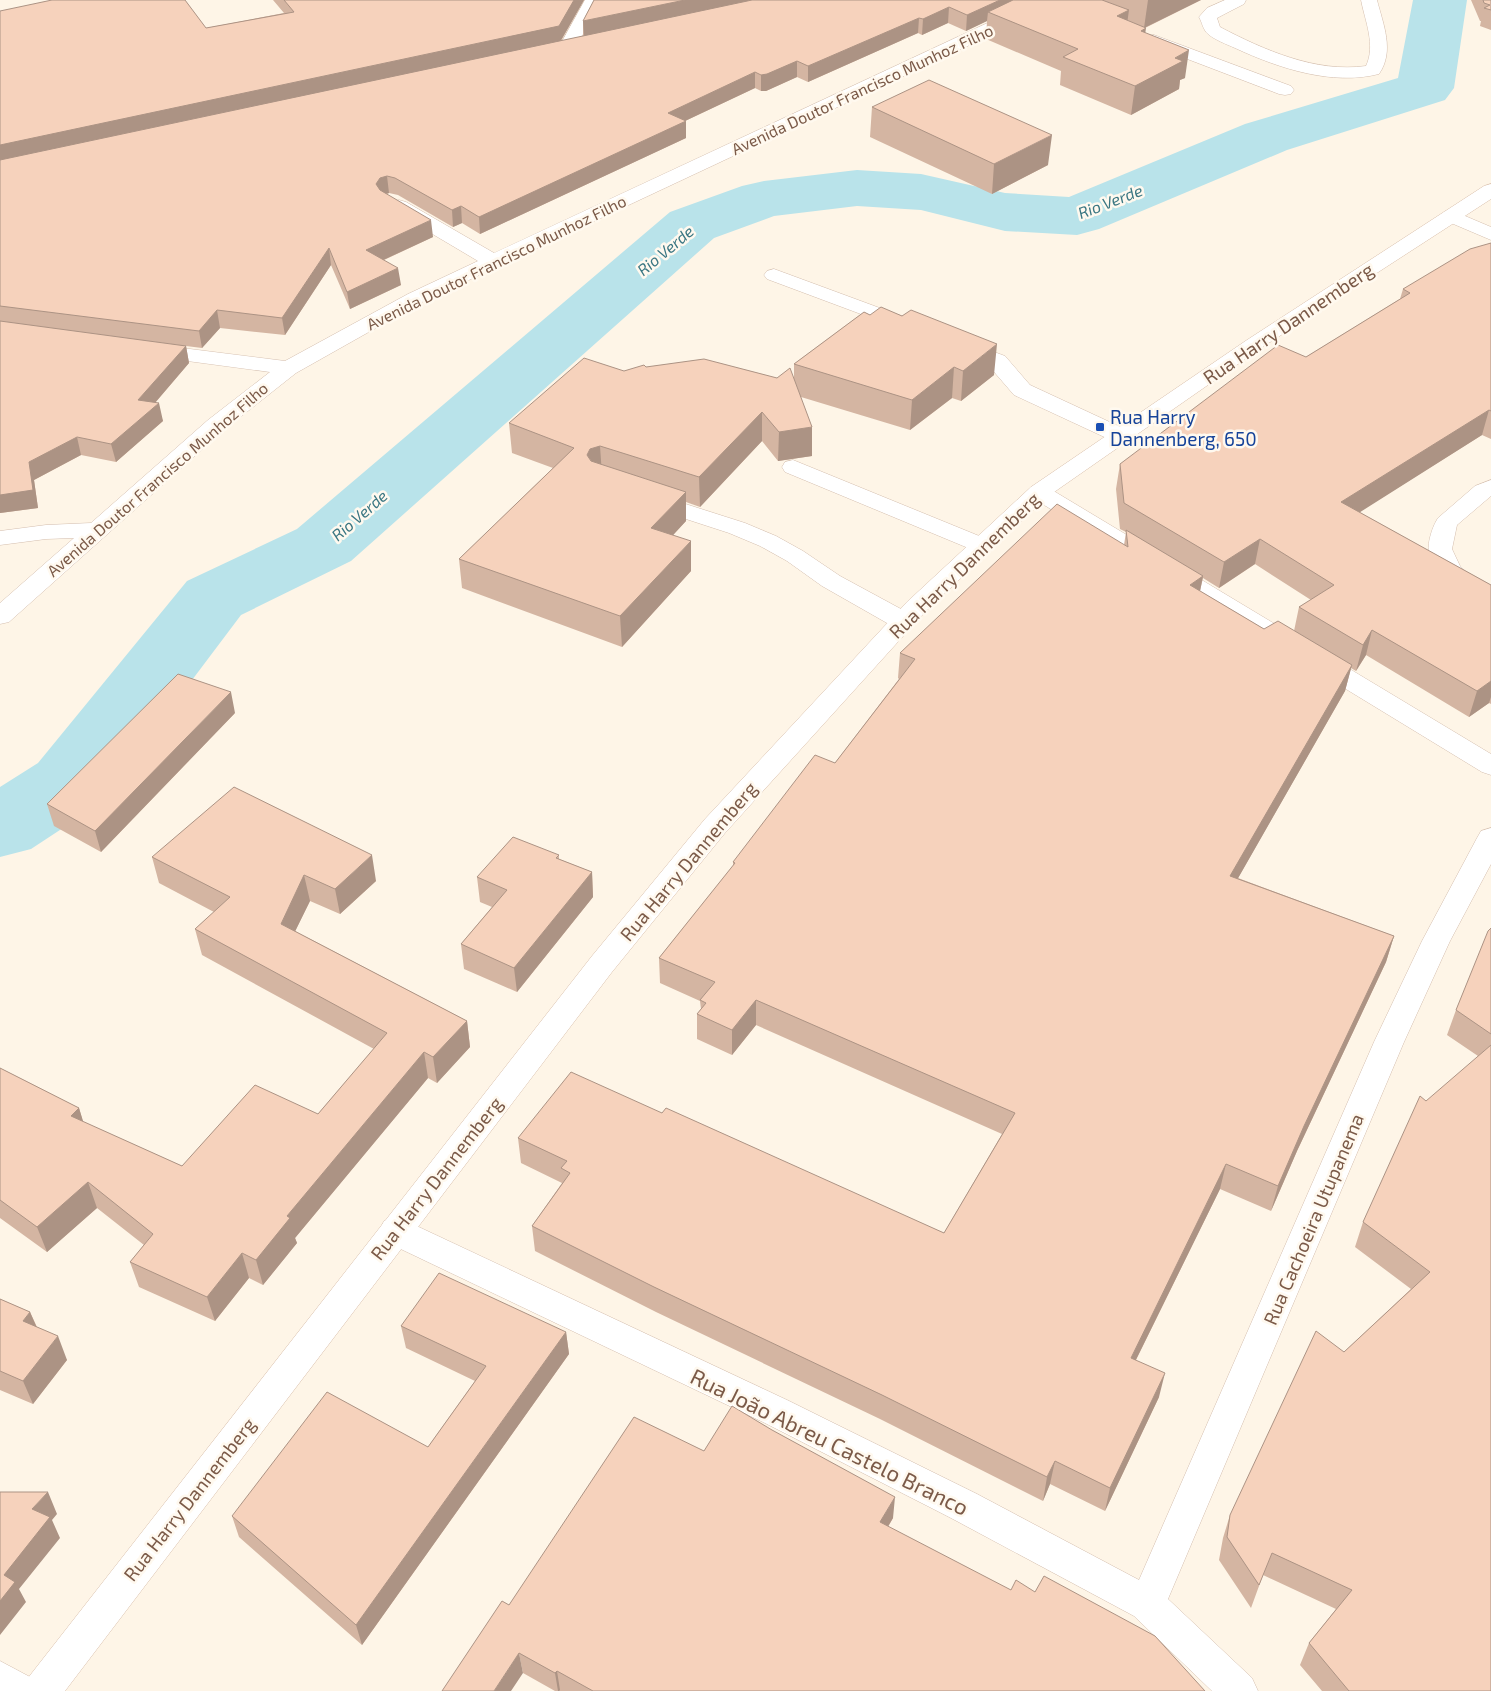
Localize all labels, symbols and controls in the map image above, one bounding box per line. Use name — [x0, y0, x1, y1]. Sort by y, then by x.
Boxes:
street label: Avenida Doutor Francisco Munhoz Filho — [728, 20, 996, 158]
water label: Rio Verde — [1075, 180, 1145, 222]
street label: Avenida Doutor Francisco Munhoz Filho — [363, 191, 629, 333]
water label: Rio Verde — [633, 221, 697, 279]
street label: Rua Harry Dannemberg — [1198, 257, 1378, 389]
street label: Avenida Doutor Francisco Munhoz Filho — [43, 378, 271, 580]
place label: Rua Harry Dannenberg, 650 — [1110, 405, 1257, 450]
marker: Rua Harry Dannenberg, 650 — [1094, 421, 1106, 433]
water label: Rio Verde — [327, 485, 391, 544]
street label: Rua Harry Dannemberg — [884, 487, 1044, 643]
street label: Rua Harry Dannemberg — [615, 776, 762, 945]
street label: Rua Harry Dannemberg — [365, 1092, 507, 1264]
street label: Rua Cachoeira Utupanema — [1258, 1110, 1368, 1328]
street label: Rua João Abreu Castelo Branco — [687, 1362, 973, 1520]
street label: Rua Harry Dannemberg — [118, 1413, 260, 1585]

